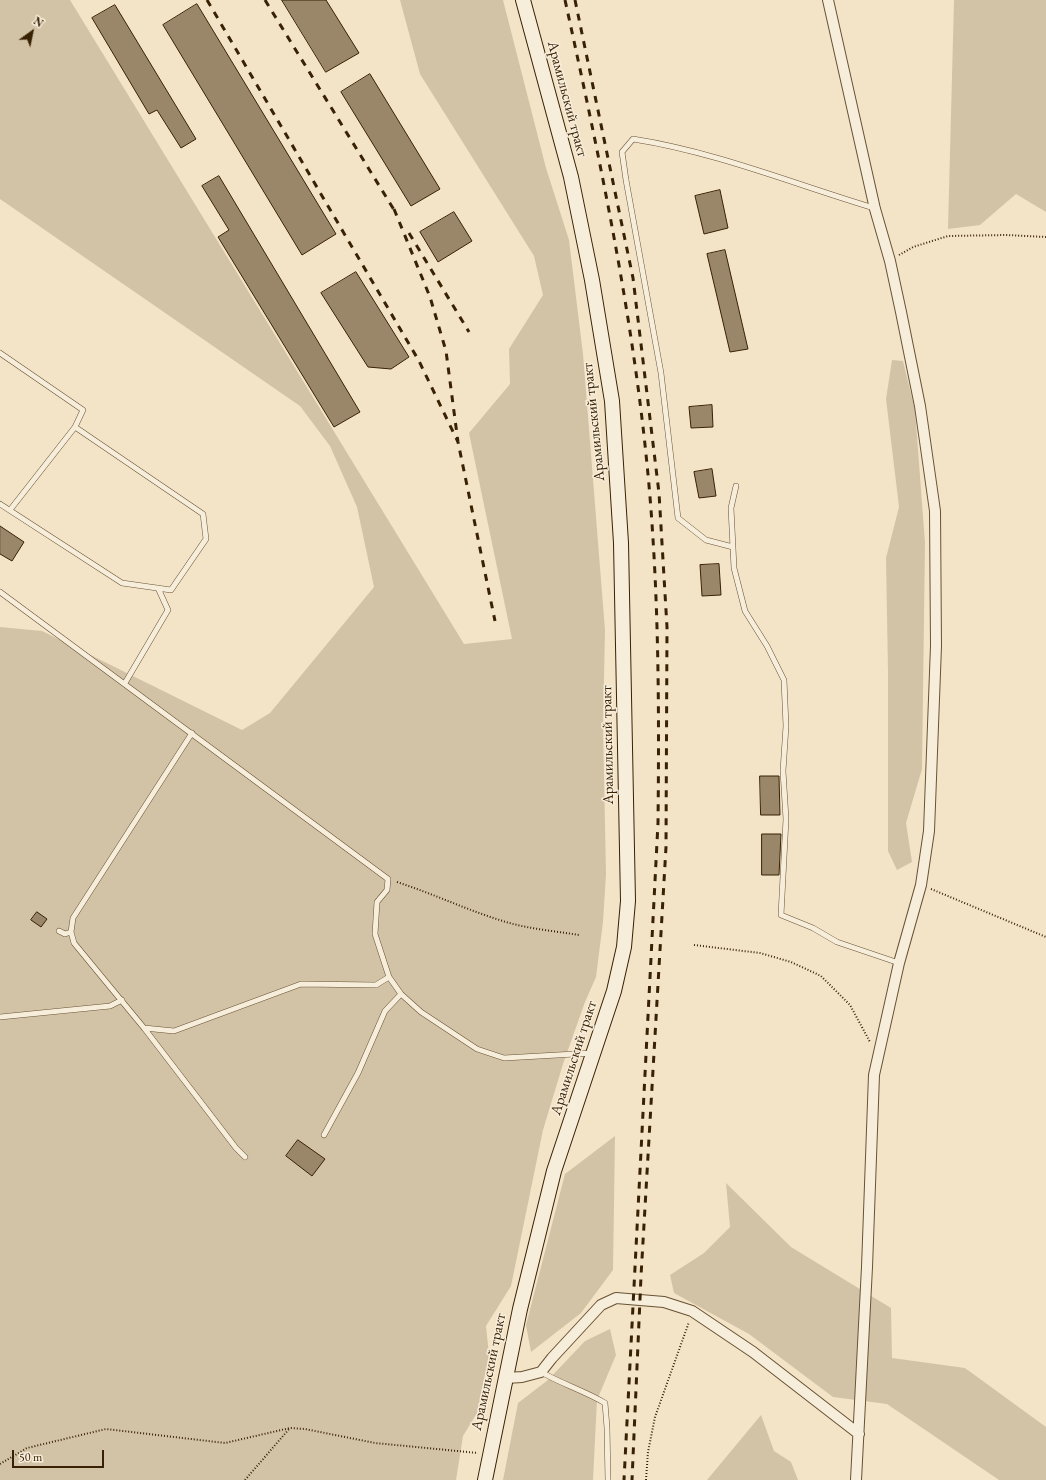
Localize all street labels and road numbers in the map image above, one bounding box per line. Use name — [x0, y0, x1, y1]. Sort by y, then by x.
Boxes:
street label: Арамильский тракт — [543, 39, 591, 159]
street label: Арамильский тракт — [579, 362, 609, 482]
street label: Арамильский тракт — [598, 685, 618, 805]
street label: Арамильский тракт — [547, 999, 601, 1117]
street label: Арамильский тракт — [468, 1312, 510, 1432]

